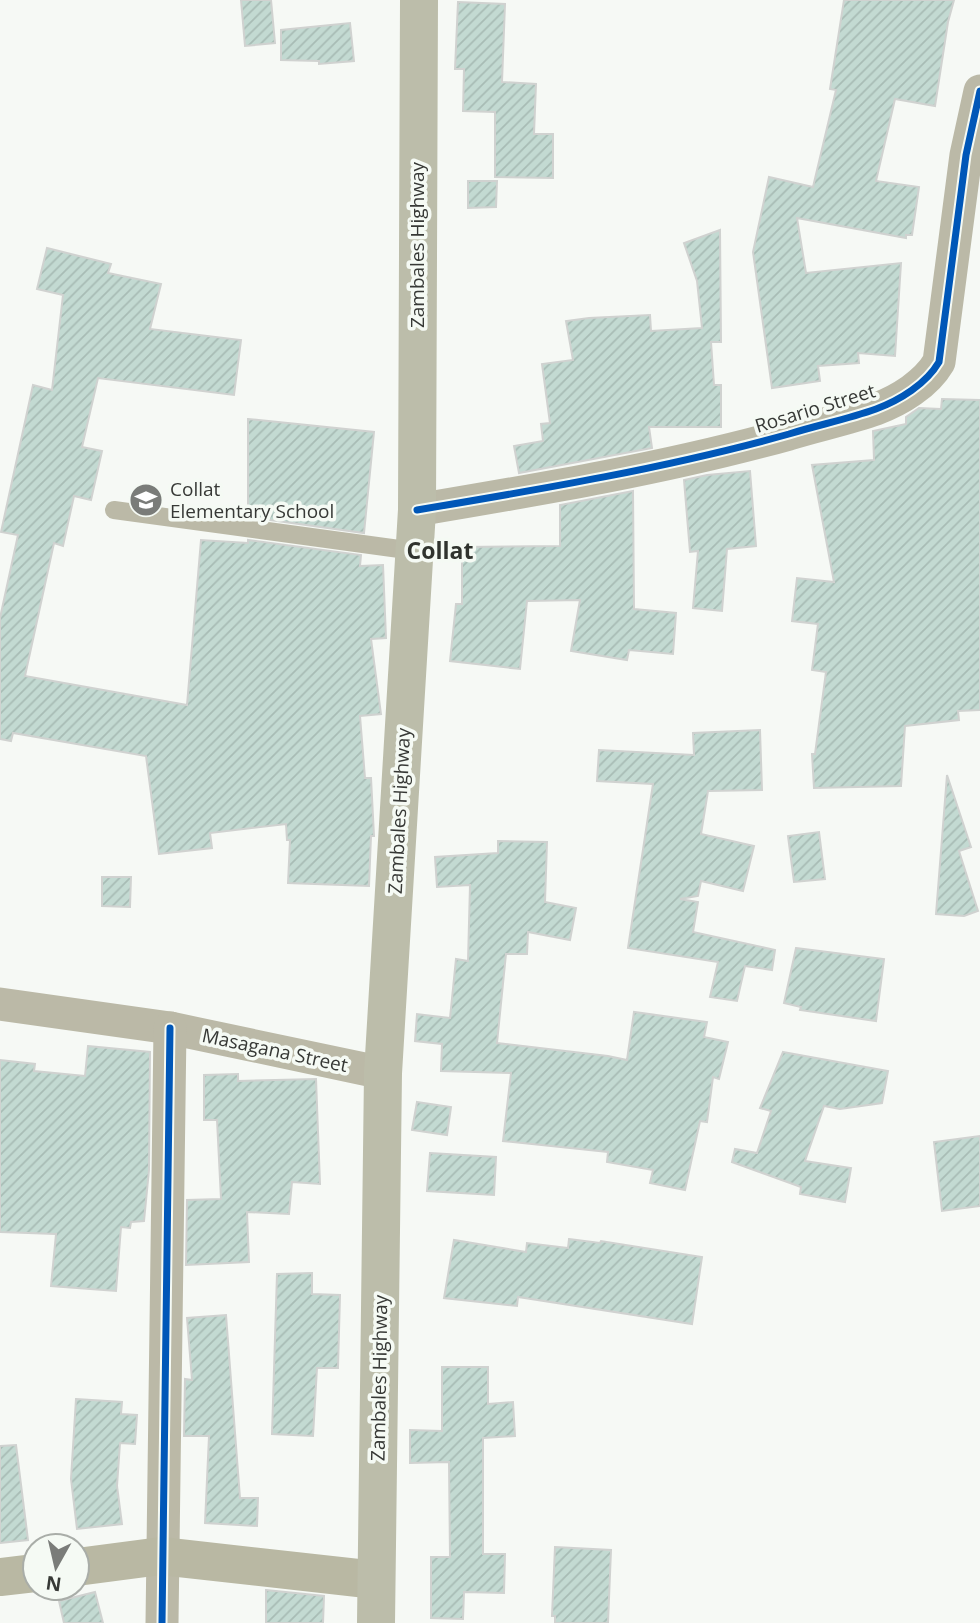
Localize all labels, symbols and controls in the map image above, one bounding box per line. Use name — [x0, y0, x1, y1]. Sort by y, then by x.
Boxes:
street label: Zambales Highway — [404, 161, 430, 328]
street label: Rosario Street — [752, 377, 879, 439]
place label: Collat Elementary School — [170, 476, 334, 524]
school or university icon: Collat Elementary School — [127, 481, 165, 519]
district label: Collat — [407, 534, 473, 566]
street label: Zambales Highway — [382, 727, 416, 895]
street label: Masagana Street — [200, 1022, 350, 1078]
street label: Zambales Highway — [365, 1294, 393, 1461]
north arrow — [21, 1532, 91, 1602]
text: N — [44, 1570, 63, 1598]

